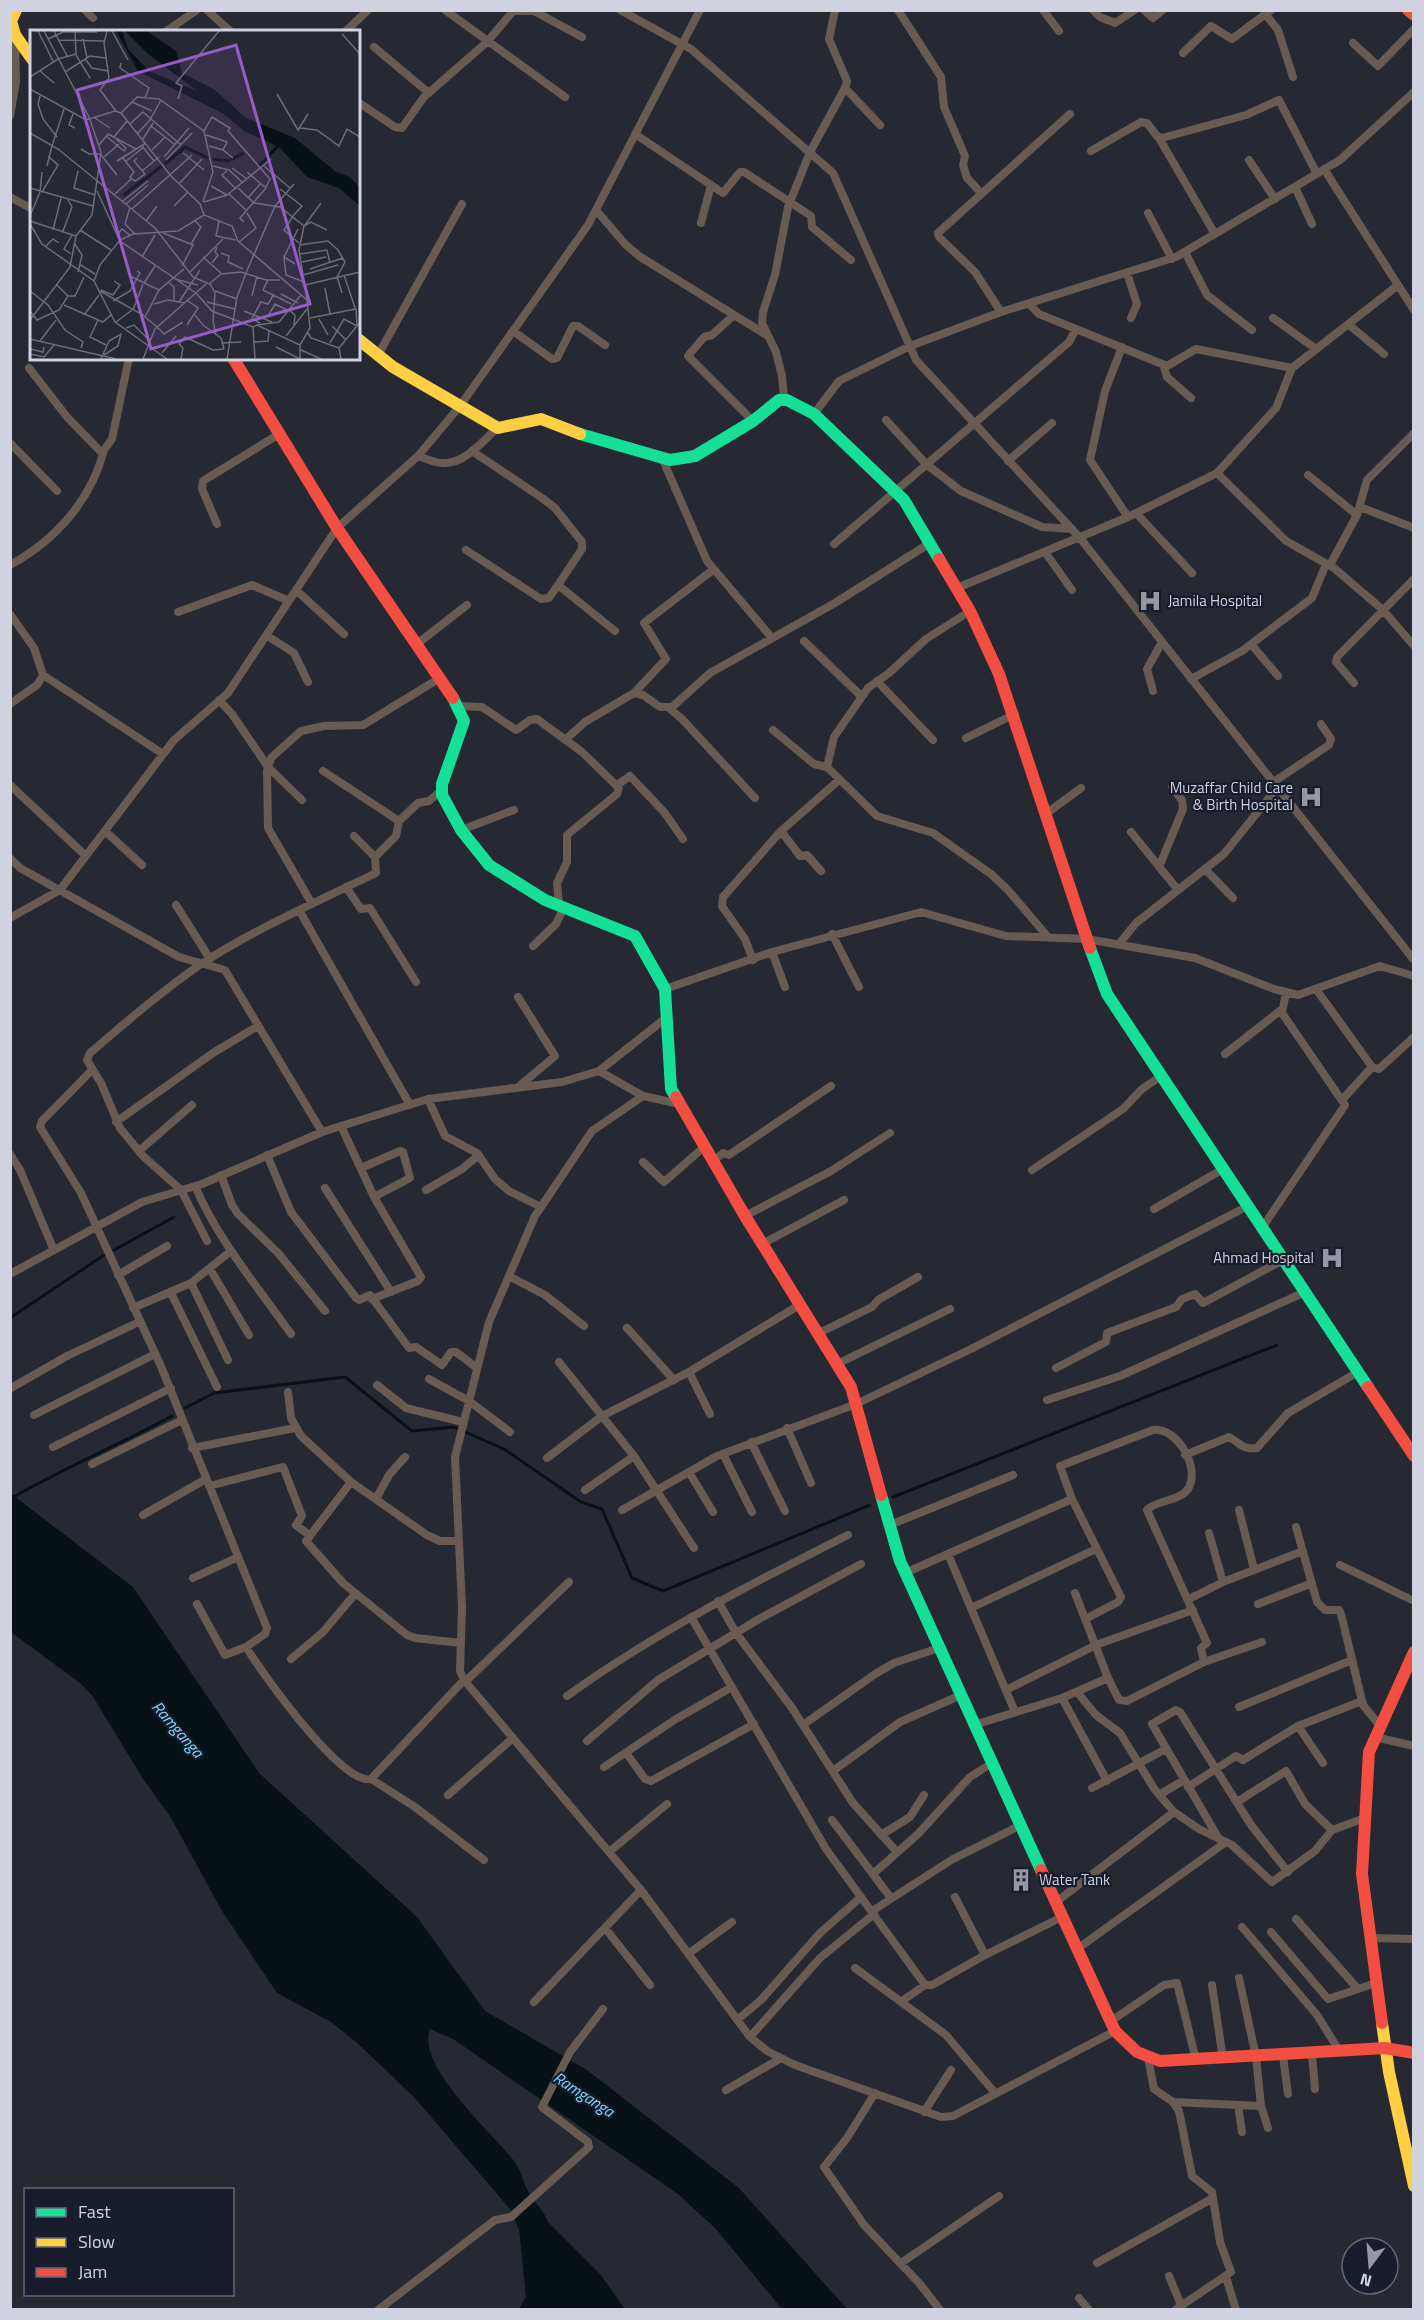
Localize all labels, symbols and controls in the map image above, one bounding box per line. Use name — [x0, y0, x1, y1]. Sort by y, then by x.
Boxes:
inset map — [30, 30, 360, 360]
hospital icon: Jamila Hospital — [1137, 588, 1163, 614]
place label: Jamila Hospital — [1168, 589, 1262, 612]
place label: Muzaffar Child Care & Birth Hospital — [1170, 776, 1293, 816]
hospital icon: Muzaffar Child Care & Birth Hospital — [1298, 784, 1324, 810]
hospital icon: Ahmad Hospital — [1319, 1245, 1345, 1271]
place label: Ahmad Hospital — [1213, 1246, 1314, 1269]
water label: Ramganga — [147, 1695, 210, 1763]
building icon: Water Tank — [1008, 1867, 1034, 1893]
place label: Water Tank — [1039, 1868, 1110, 1891]
water label: Ramganga — [549, 2065, 620, 2123]
legend — [24, 2188, 234, 2296]
text: Fast — [78, 2198, 111, 2225]
text: Slow — [78, 2228, 115, 2255]
north arrow — [1340, 2236, 1400, 2296]
text: Jam — [78, 2258, 107, 2285]
text: N — [1357, 2267, 1375, 2293]

